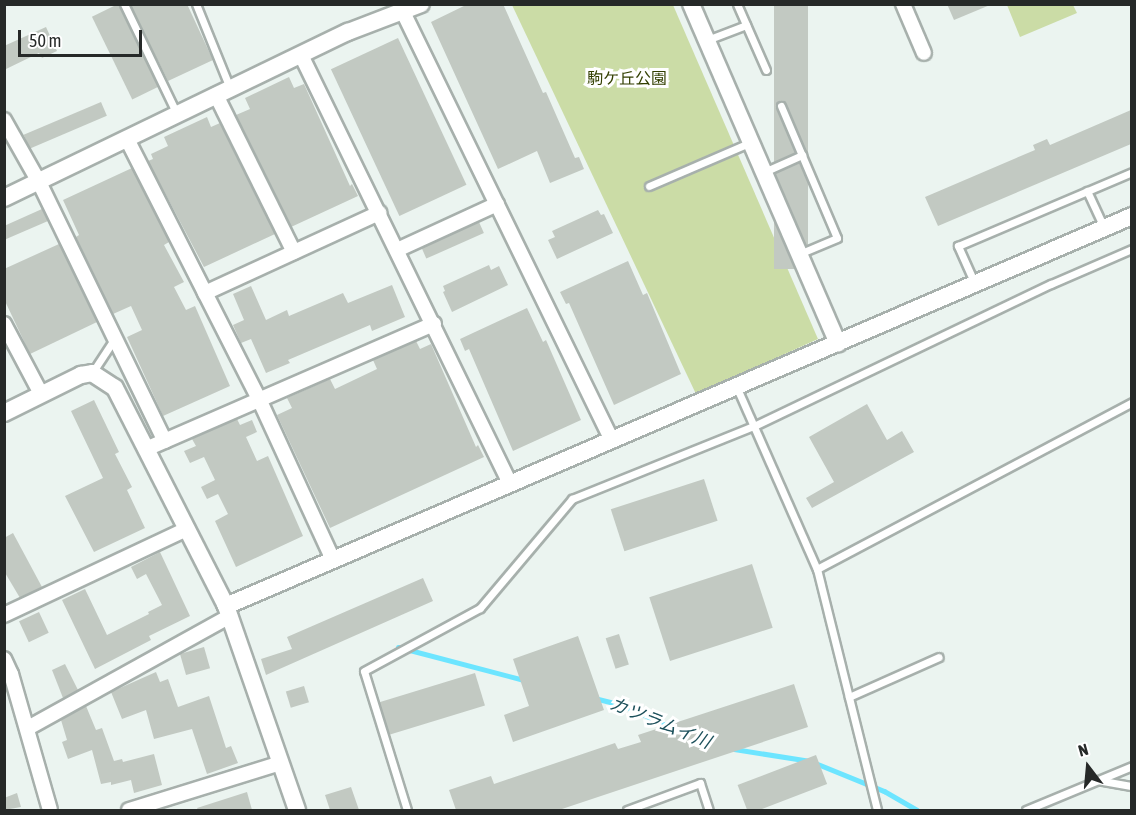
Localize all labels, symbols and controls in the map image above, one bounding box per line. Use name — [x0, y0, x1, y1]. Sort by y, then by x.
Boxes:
scale bar — [21, 18, 146, 56]
text: 50 m — [29, 30, 61, 51]
park label: 駒ケ丘公園 — [587, 68, 667, 88]
water label: カツラムイ川 — [606, 693, 714, 753]
north arrow — [1058, 737, 1118, 797]
text: N — [1076, 740, 1090, 760]

